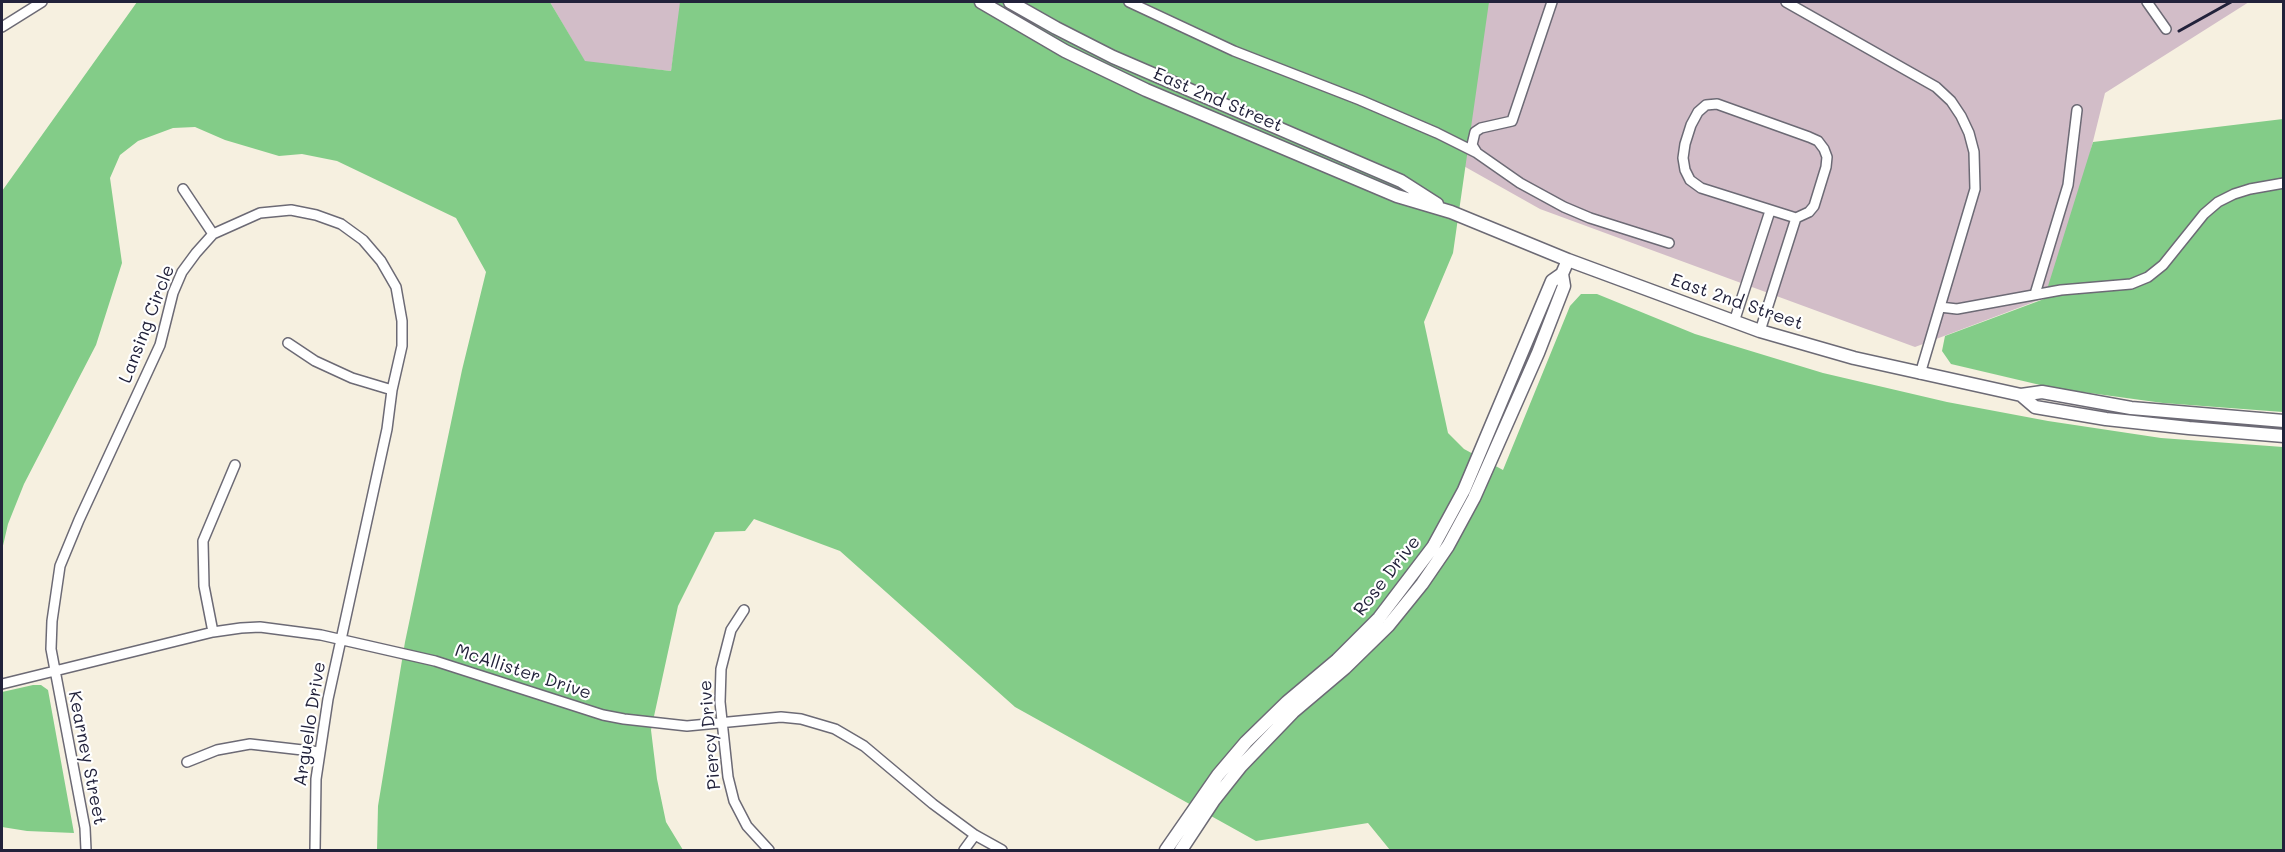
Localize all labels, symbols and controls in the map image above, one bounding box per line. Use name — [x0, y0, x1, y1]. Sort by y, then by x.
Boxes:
street label: East 2nd Street — [1150, 63, 1286, 137]
street label: Lansing Circle — [115, 262, 179, 386]
street label: East 2nd Street — [1668, 269, 1806, 335]
street label: Rose Drive — [1349, 532, 1425, 620]
street label: McAllister Drive — [452, 640, 594, 704]
street label: Arguello Drive — [289, 660, 331, 788]
street label: Piercy Drive — [694, 679, 726, 791]
street label: Kearney Street — [63, 689, 111, 827]

